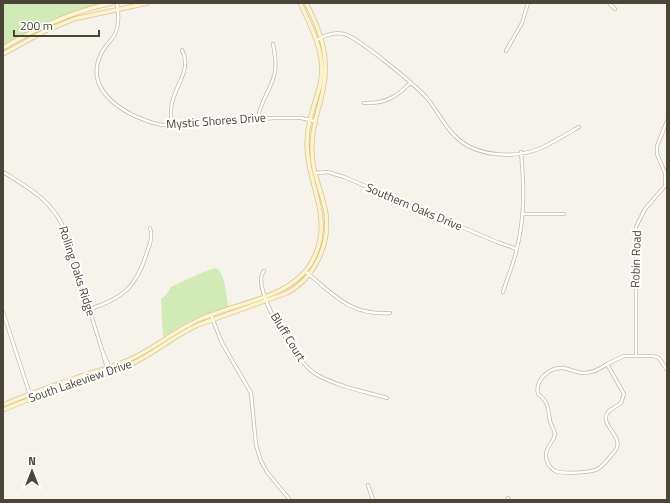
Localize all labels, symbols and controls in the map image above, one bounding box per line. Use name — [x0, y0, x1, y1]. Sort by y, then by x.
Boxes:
scale bar — [14, 12, 99, 38]
text: 200 m — [20, 16, 53, 35]
street label: Mystic Shores Drive — [165, 108, 266, 133]
street label: Southern Oaks Drive — [363, 178, 465, 235]
street label: Rolling Oaks Ridge — [54, 223, 101, 318]
street label: Robin Road — [625, 230, 646, 288]
street label: Bluff Court — [266, 309, 311, 366]
street label: South Lakeview Drive — [26, 354, 134, 407]
north arrow — [12, 451, 52, 491]
text: N — [28, 453, 36, 469]

